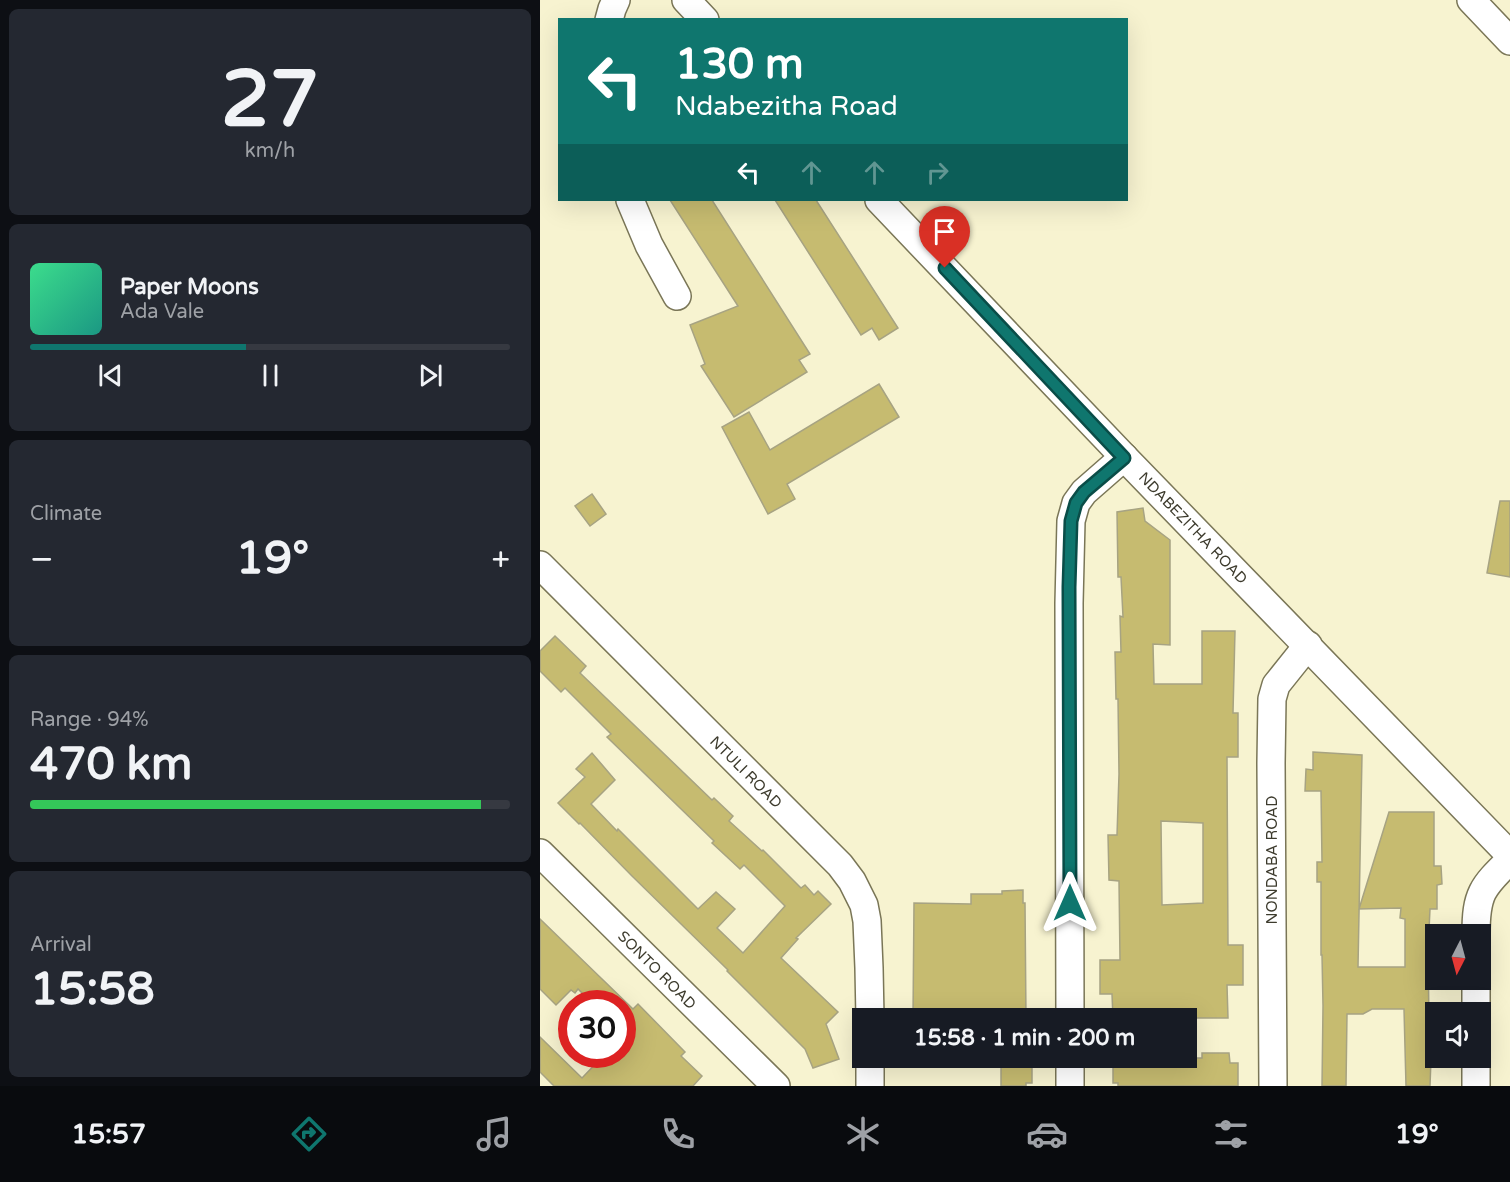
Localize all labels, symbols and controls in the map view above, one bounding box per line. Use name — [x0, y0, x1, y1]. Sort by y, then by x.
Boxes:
text: 130 m — [675, 39, 804, 90]
icon: left — [576, 42, 654, 120]
text: 27 — [221, 53, 319, 147]
text: Ndabezitha Road — [675, 90, 898, 123]
text: km/h — [245, 139, 295, 163]
icon: left — [732, 156, 765, 189]
icon: ahead — [795, 156, 828, 189]
icon: ahead — [858, 156, 891, 189]
icon: right — [921, 156, 954, 189]
pin — [919, 206, 970, 268]
icon: arrive — [928, 215, 961, 248]
text: Paper Moons — [120, 274, 259, 300]
text: Ada Vale — [120, 300, 204, 324]
icon: previous — [94, 359, 127, 392]
icon: pause — [254, 359, 287, 392]
icon: next — [414, 359, 447, 392]
street label: NDABEZITHA ROAD — [1135, 468, 1251, 588]
text: Climate — [30, 502, 102, 526]
text: 19° — [236, 532, 309, 586]
text: − — [30, 540, 54, 579]
text: + — [491, 540, 510, 579]
text: Range · 94% — [30, 708, 149, 732]
street label: NTULI ROAD — [706, 732, 786, 812]
text: 470 km — [30, 738, 192, 792]
street label: NONDABA ROAD — [1263, 795, 1281, 925]
position arrow — [1038, 871, 1102, 935]
north arrow — [1425, 924, 1491, 990]
map controls — [1425, 924, 1491, 1068]
street label: SONTO ROAD — [614, 927, 700, 1013]
text: Arrival — [30, 933, 92, 957]
text: 15:58 — [30, 963, 155, 1017]
speed limit sign: 30 — [558, 990, 636, 1068]
button: sound — [1425, 1002, 1491, 1068]
text: 15:58 · 1 min · 200 m — [914, 1025, 1135, 1051]
icon: directions — [288, 1113, 330, 1155]
icon: music — [473, 1113, 515, 1155]
icon: phone — [657, 1113, 699, 1155]
icon: climate — [842, 1113, 884, 1155]
icon: car — [1026, 1113, 1068, 1155]
icon: filters — [1210, 1113, 1252, 1155]
text: 15:57 — [71, 1118, 146, 1151]
text: 19° — [1395, 1118, 1439, 1151]

